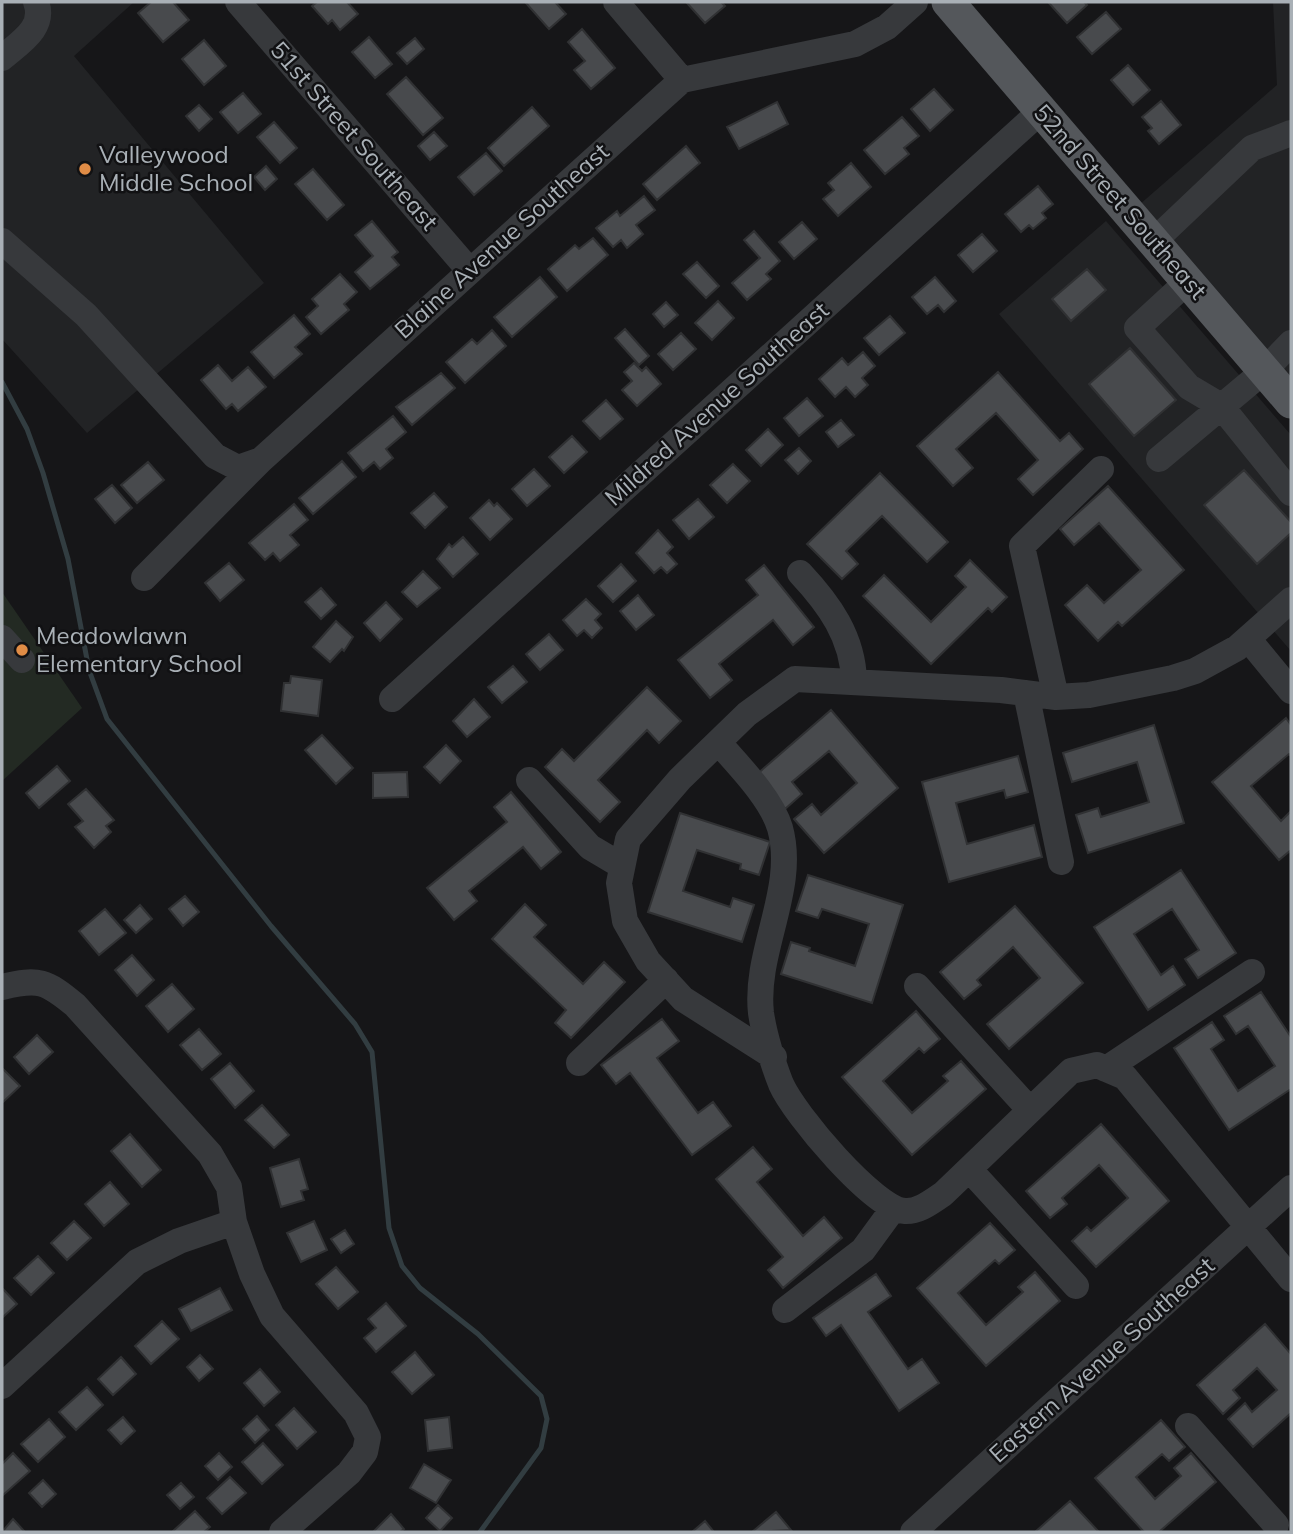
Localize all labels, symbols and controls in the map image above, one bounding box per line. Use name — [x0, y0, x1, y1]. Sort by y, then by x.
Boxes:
street label: 51st Street Southeast — [265, 35, 445, 236]
street label: 52nd Street Southeast — [1028, 98, 1214, 305]
street label: Blaine Avenue Southeast — [388, 136, 615, 344]
place label: Valleywood Middle School — [99, 139, 253, 197]
marker: Valleywood Middle School — [77, 161, 93, 177]
street label: Mildred Avenue Southeast — [598, 295, 835, 512]
place label: Meadowlawn Elementary School — [36, 620, 242, 678]
marker: Meadowlawn Elementary School — [14, 642, 30, 658]
street label: Eastern Avenue Southeast — [982, 1250, 1220, 1468]

